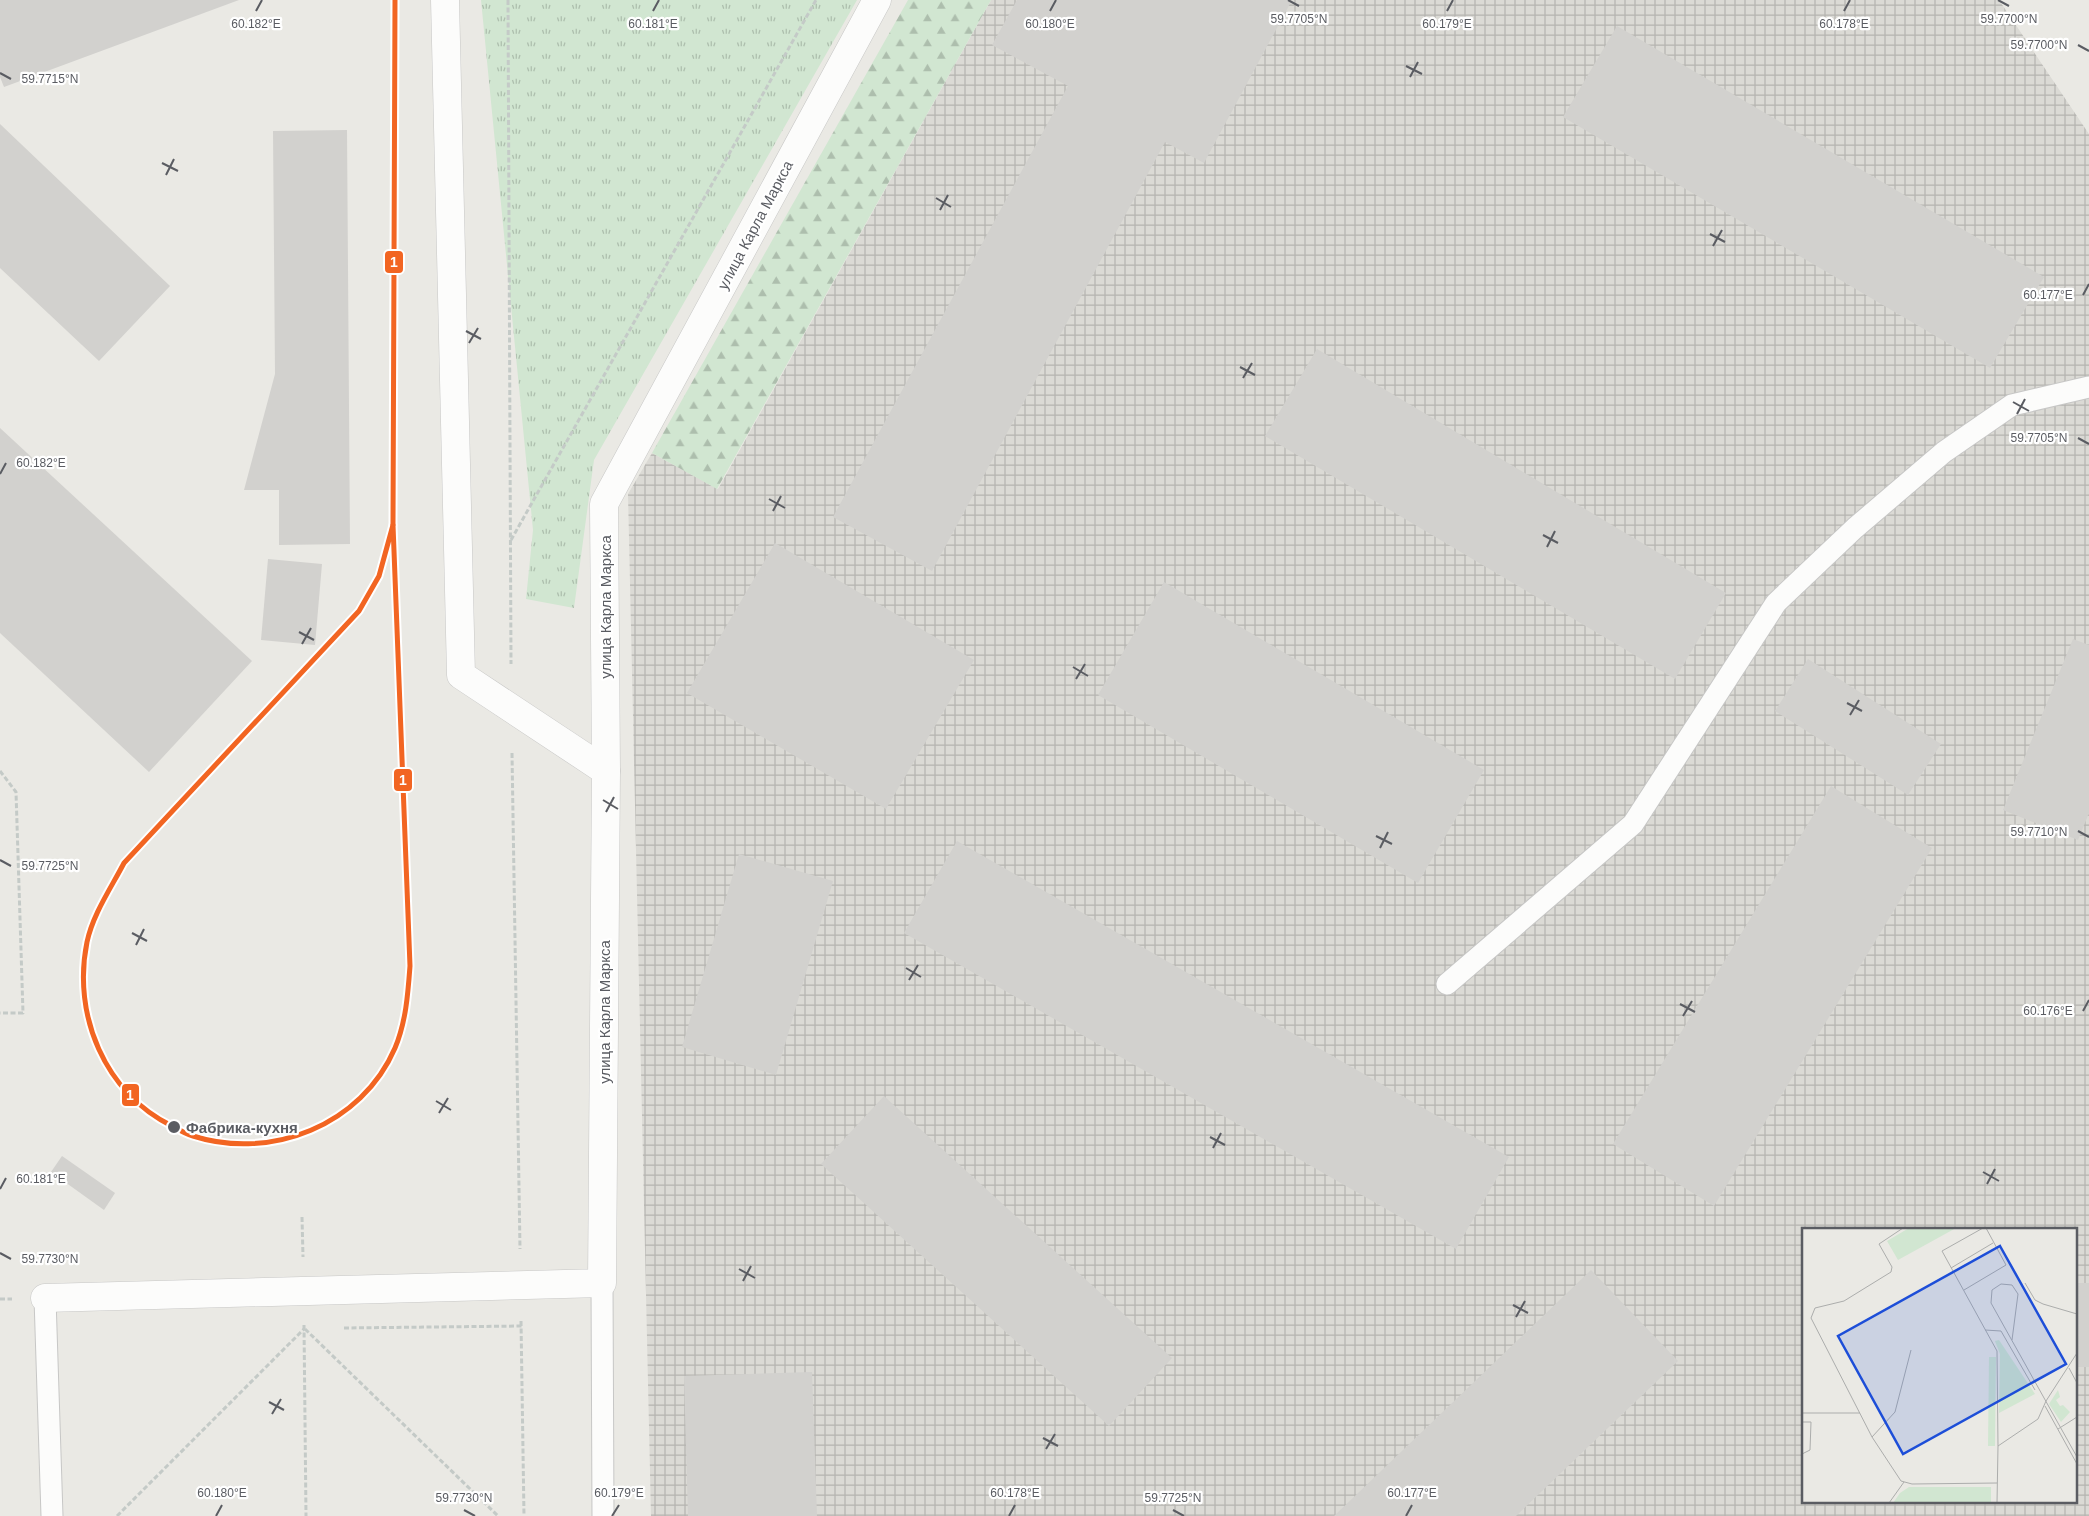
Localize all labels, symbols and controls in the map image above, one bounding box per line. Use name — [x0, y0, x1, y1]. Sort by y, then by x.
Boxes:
text: 59.7705°N — [1271, 12, 1327, 26]
text: 59.7700°N — [1981, 12, 2037, 26]
text: 60.182°E — [231, 17, 281, 31]
text: 60.181°E — [628, 17, 678, 31]
text: 60.180°E — [1025, 17, 1075, 31]
text: 60.179°E — [1422, 17, 1472, 31]
text: 60.178°E — [1819, 17, 1869, 31]
text: 59.7700°N — [2011, 38, 2067, 52]
text: 59.7715°N — [22, 72, 78, 86]
street label: улица Карла Маркса — [714, 157, 796, 292]
line badge: 1 — [384, 250, 404, 274]
text: 1 — [390, 254, 398, 270]
text: 60.177°E — [2023, 288, 2073, 302]
text: 59.7705°N — [2011, 431, 2067, 445]
text: 60.182°E — [16, 456, 66, 470]
street label: улица Карла Маркса — [597, 535, 614, 679]
line badge: 1 — [393, 768, 413, 792]
text: 1 — [399, 772, 407, 788]
text: 59.7710°N — [2011, 825, 2067, 839]
text: 59.7725°N — [22, 859, 78, 873]
street label: улица Карла Маркса — [596, 940, 613, 1084]
text: 60.176°E — [2023, 1004, 2073, 1018]
line badge: 1 — [121, 1083, 140, 1107]
text: 1 — [126, 1087, 134, 1103]
marker: Фабрика-кухня — [166, 1119, 182, 1135]
place label: Фабрика-кухня — [186, 1119, 298, 1136]
text: 60.181°E — [16, 1172, 66, 1186]
inset map — [1802, 1228, 2076, 1504]
text: 59.7730°N — [22, 1252, 78, 1266]
text: 60.180°E — [197, 1486, 247, 1500]
text: 60.179°E — [594, 1486, 644, 1500]
text: 60.178°E — [990, 1486, 1040, 1500]
text: 60.177°E — [1387, 1486, 1437, 1500]
text: 59.7730°N — [436, 1491, 492, 1505]
text: 59.7725°N — [1145, 1491, 1201, 1505]

